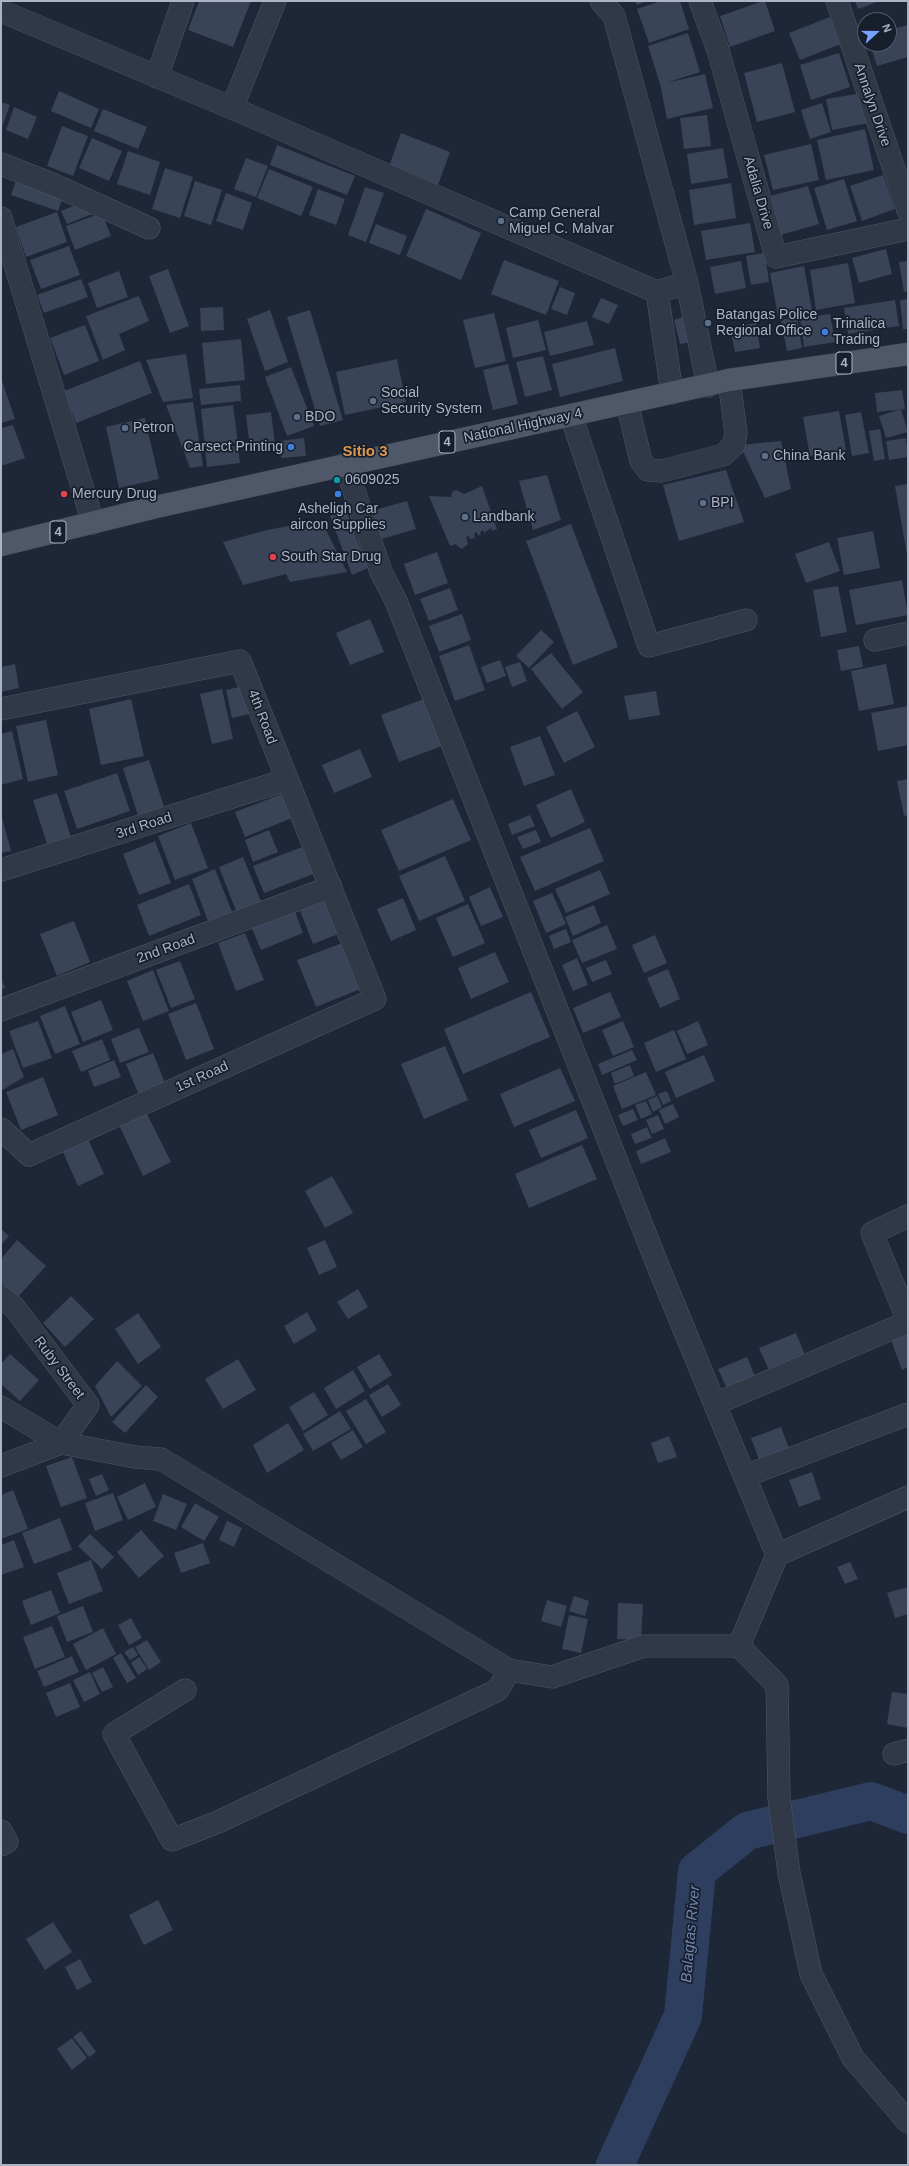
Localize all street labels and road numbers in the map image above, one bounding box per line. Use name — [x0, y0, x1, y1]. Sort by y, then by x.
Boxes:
street label: Annalyn Drive — [850, 61, 894, 149]
street label: Adalia Drive — [740, 154, 776, 232]
road number: 4 — [836, 352, 852, 374]
street label: National Highway 4 — [462, 405, 584, 447]
road number: 4 — [439, 431, 455, 453]
road number: 4 — [50, 521, 66, 543]
street label: 4th Road — [244, 687, 280, 747]
street label: 3rd Road — [114, 809, 174, 843]
street label: 2nd Road — [135, 931, 197, 967]
street label: 1st Road — [173, 1058, 231, 1096]
street label: Ruby Street — [30, 1333, 88, 1403]

